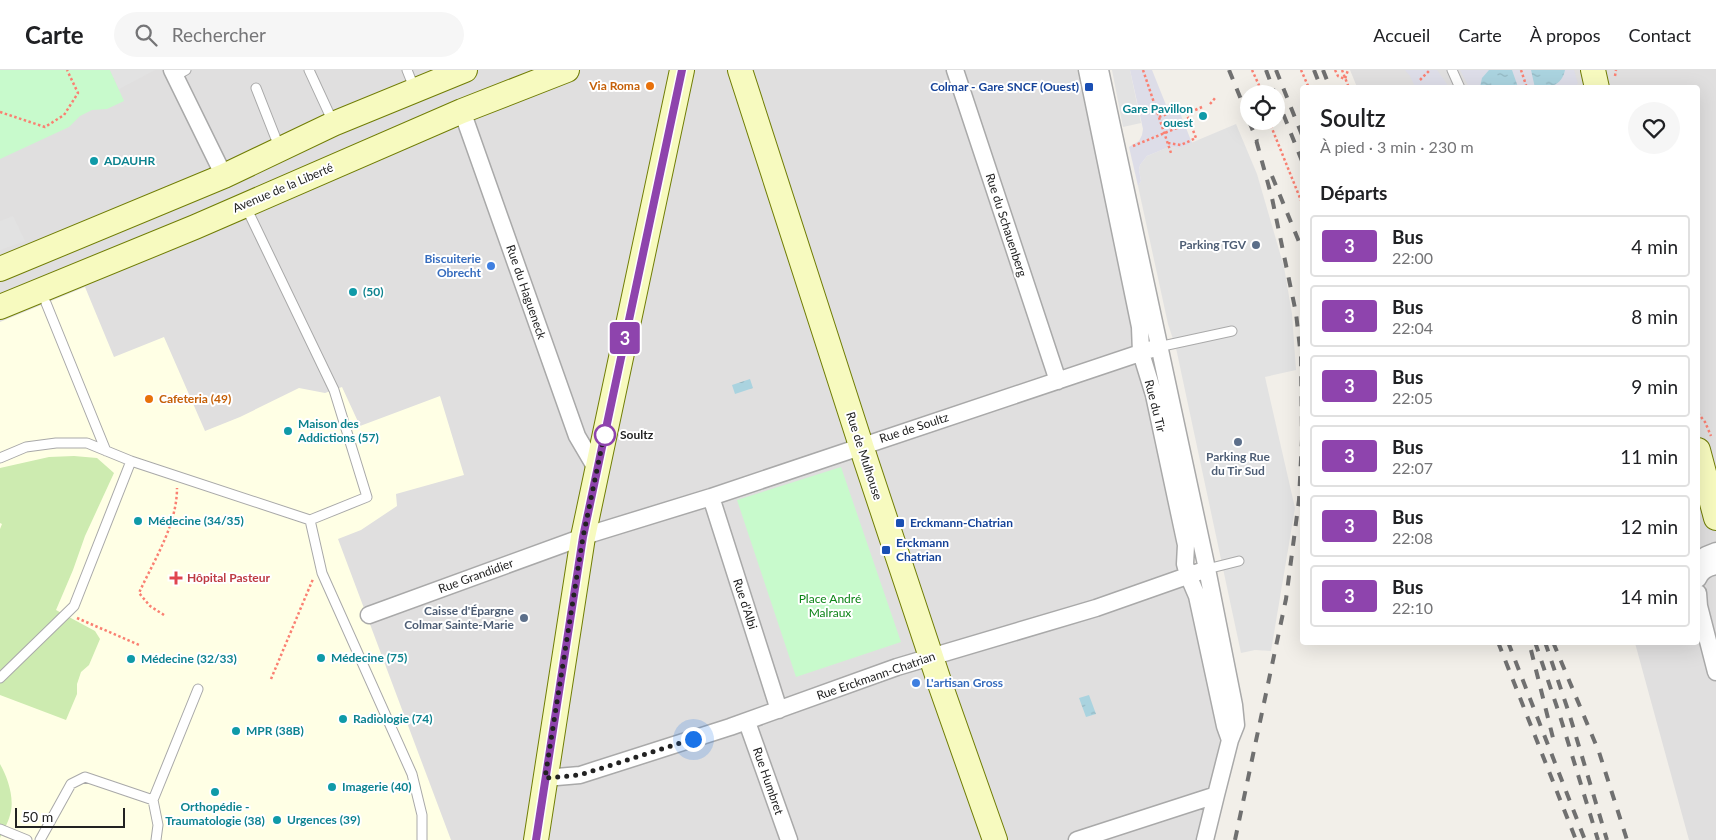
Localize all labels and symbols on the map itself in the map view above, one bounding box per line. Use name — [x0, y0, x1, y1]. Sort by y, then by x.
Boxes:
place label: Via Roma — [588, 78, 640, 93]
place label: Colmar - Gare SNCF (Ouest) — [930, 79, 1079, 94]
marker: Via Roma — [644, 80, 656, 92]
marker: Colmar - Gare SNCF (Ouest) — [1083, 81, 1095, 93]
place label: Gare Pavillon ouest — [1122, 101, 1194, 130]
marker: Gare Pavillon ouest — [1197, 110, 1209, 122]
place label: ADAUHR — [103, 153, 155, 168]
marker: ADAUHR — [88, 155, 100, 167]
street label: Avenue de la Liberté — [230, 160, 335, 216]
street label: Rue du Schauenberg — [983, 171, 1030, 279]
place label: Parking TGV — [1179, 237, 1247, 252]
marker: Parking TGV — [1250, 239, 1262, 251]
street label: Rue du Hagueneck — [503, 243, 550, 342]
place label: Biscuiterie Obrecht — [425, 251, 482, 280]
marker: Biscuiterie Obrecht — [485, 260, 497, 272]
place label: (50) — [363, 284, 384, 299]
marker: (50) — [347, 286, 359, 298]
line badge: 3 — [609, 322, 641, 354]
street label: Rue du Tir — [1142, 378, 1169, 434]
place label: Cafeteria (49) — [159, 391, 231, 406]
marker: Cafeteria (49) — [143, 393, 155, 405]
street label: Rue de Soultz — [877, 409, 951, 446]
street label: Rue de Mulhouse — [843, 410, 886, 502]
place label: Maison des Addictions (57) — [297, 416, 379, 445]
marker: Soultz — [594, 424, 616, 446]
marker: Maison des Addictions (57) — [282, 425, 294, 437]
place label: Soultz — [620, 427, 654, 442]
marker: Parking Rue du Tir Sud — [1232, 436, 1244, 448]
place label: Parking Rue du Tir Sud — [1206, 449, 1271, 478]
place label: Médecine (34/35) — [148, 513, 244, 528]
marker: Médecine (34/35) — [132, 515, 144, 527]
place label: Erckmann-Chatrian — [910, 515, 1013, 530]
marker: Erckmann-Chatrian — [894, 517, 906, 529]
place label: Erckmann Chatrian — [896, 535, 949, 564]
marker: Erckmann Chatrian — [880, 544, 892, 556]
street label: Rue Grandidier — [436, 555, 516, 596]
place label: Hôpital Pasteur — [187, 570, 270, 585]
marker: Hôpital Pasteur — [169, 571, 183, 585]
street label: Rue d'Albi — [730, 577, 761, 631]
park label: Place André Malraux — [799, 591, 861, 620]
place label: Caisse d'Épargne Colmar Sainte-Marie — [404, 603, 515, 632]
marker: Caisse d'Épargne Colmar Sainte-Marie — [518, 612, 530, 624]
street label: Rue Erckmann-Chatrian — [814, 648, 937, 703]
place label: Médecine (75) — [331, 650, 407, 665]
place label: Médecine (32/33) — [141, 651, 237, 666]
marker: Médecine (75) — [315, 652, 327, 664]
marker: Médecine (32/33) — [125, 653, 137, 665]
place label: L'artisan Gross — [926, 675, 1003, 690]
marker: L'artisan Gross — [910, 677, 922, 689]
place label: Radiologie (74) — [353, 711, 433, 726]
marker: Radiologie (74) — [337, 713, 349, 725]
place label: MPR (38B) — [246, 723, 304, 738]
marker: MPR (38B) — [230, 725, 242, 737]
your location — [681, 727, 706, 752]
street label: Rue Humbret — [750, 745, 787, 817]
place label: Imagerie (40) — [342, 779, 412, 794]
marker: Imagerie (40) — [326, 781, 338, 793]
marker: Orthopédie - Traumatologie (38) — [209, 786, 221, 798]
place label: Orthopédie - Traumatologie (38) — [165, 799, 265, 828]
scale bar — [15, 805, 125, 828]
place label: Urgences (39) — [287, 812, 360, 827]
marker: Urgences (39) — [271, 814, 283, 826]

